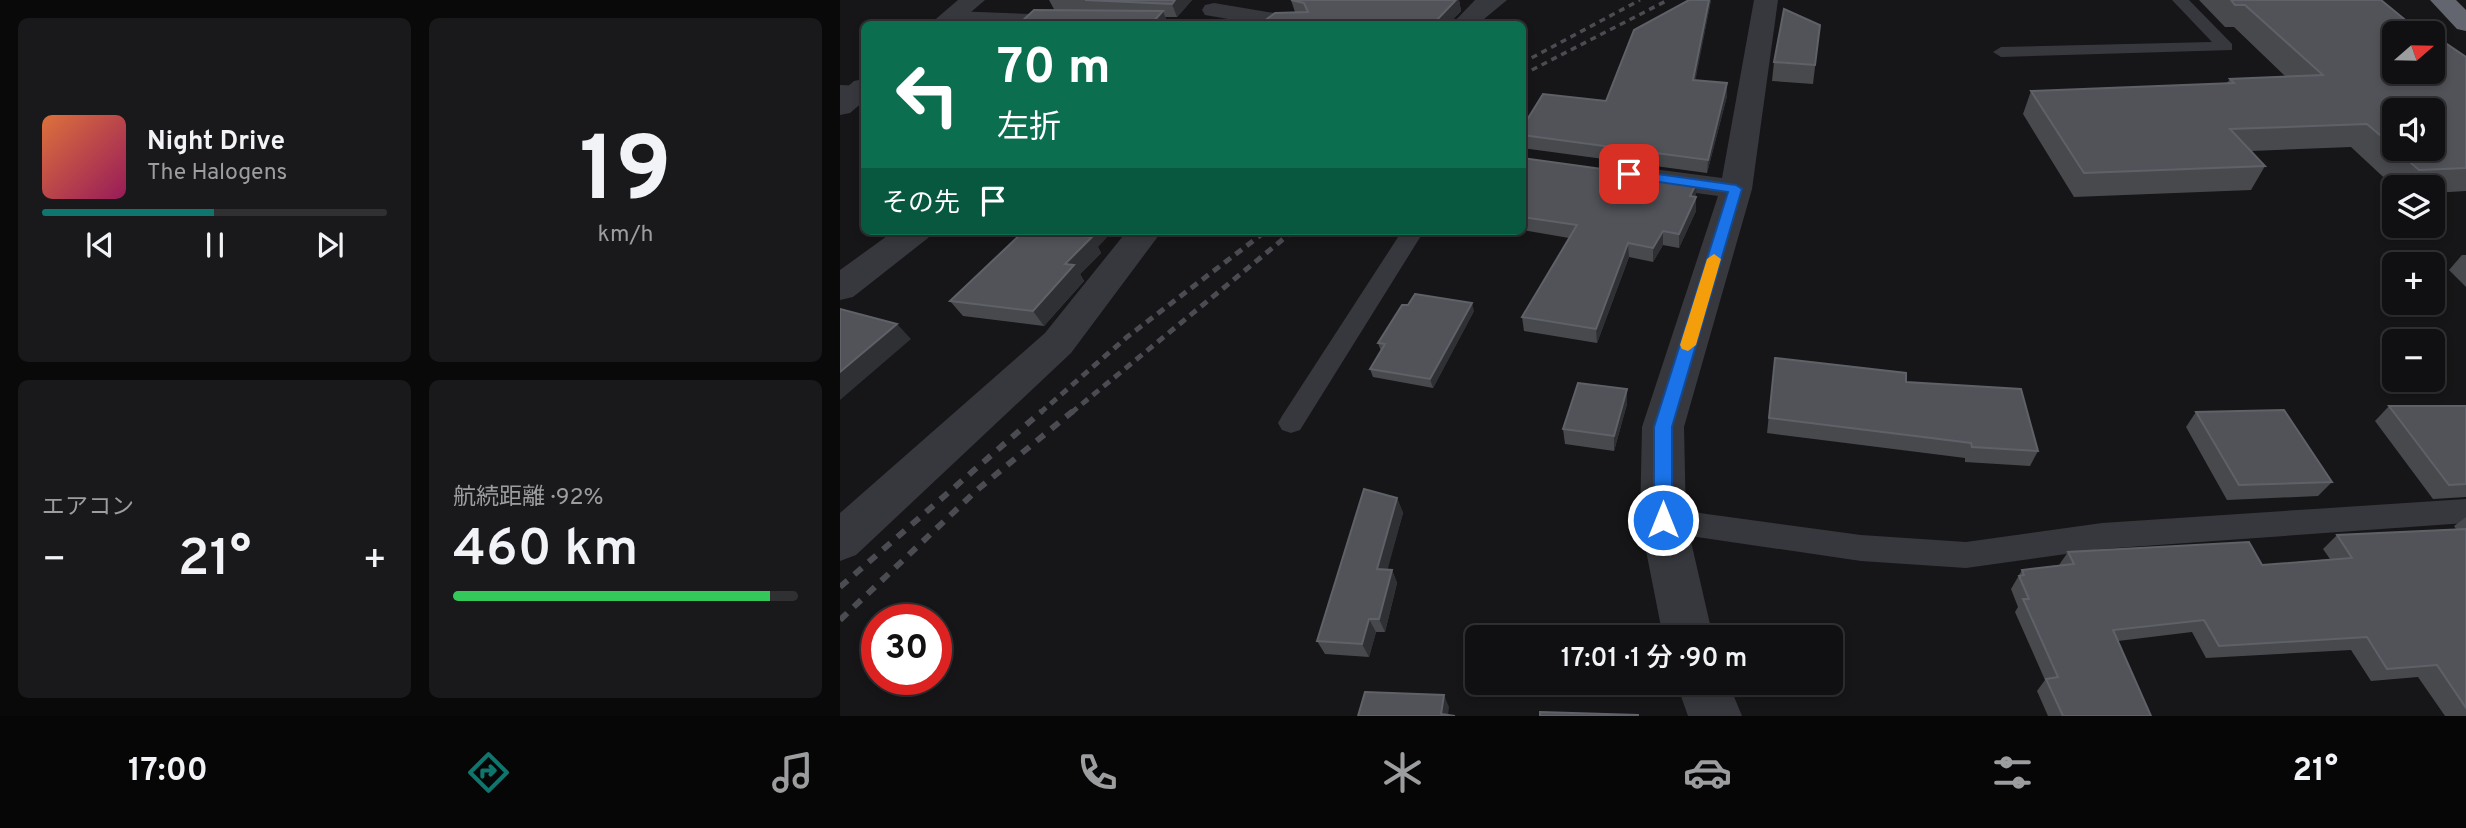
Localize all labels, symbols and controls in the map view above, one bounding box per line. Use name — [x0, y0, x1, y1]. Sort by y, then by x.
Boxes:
north arrow — [2382, 21, 2445, 84]
map controls — [2382, 21, 2445, 392]
text: 70 m — [997, 39, 1111, 101]
icon: left — [882, 49, 973, 140]
button: sound — [2382, 98, 2445, 161]
text: 左折 — [997, 109, 1061, 149]
text: 19 — [579, 118, 672, 233]
text: Night Drive — [147, 126, 285, 159]
pin — [1599, 144, 1659, 204]
icon: arrive — [1610, 155, 1648, 193]
text: The Halogens — [147, 159, 287, 188]
button: layers — [2382, 175, 2445, 238]
icon: arrive — [974, 182, 1012, 220]
text: その先 — [882, 188, 960, 221]
text: km/h — [598, 221, 653, 250]
icon: previous — [81, 226, 119, 264]
icon: pause — [196, 226, 234, 264]
icon: next — [311, 226, 349, 264]
button: + — [2382, 252, 2445, 315]
button: − — [2382, 329, 2445, 392]
position arrow — [1626, 483, 1700, 557]
text: 航続距離 · 92% — [453, 484, 604, 513]
text: エアコン — [42, 494, 134, 523]
text: 460 km — [453, 518, 638, 584]
text: 21° — [178, 528, 251, 594]
text: − — [42, 537, 67, 586]
text: + — [362, 537, 387, 586]
speed limit sign: 30 — [861, 604, 952, 695]
text: 17:01 · 1 分 · 90 m — [1561, 643, 1747, 676]
icon: directions — [464, 748, 513, 797]
icon: music — [768, 748, 817, 797]
icon: phone — [1073, 748, 1122, 797]
icon: climate — [1378, 748, 1427, 797]
icon: car — [1683, 748, 1732, 797]
icon: filters — [1988, 748, 2037, 797]
text: 17:00 — [128, 752, 208, 792]
text: 21° — [2292, 752, 2338, 792]

